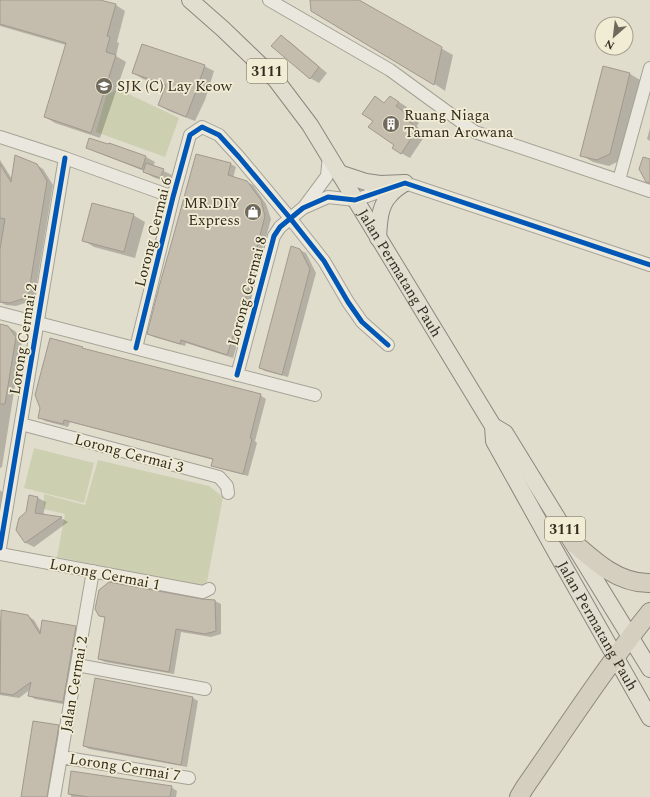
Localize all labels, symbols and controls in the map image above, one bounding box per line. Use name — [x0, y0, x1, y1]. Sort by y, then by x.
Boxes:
north arrow — [594, 16, 634, 56]
text: N — [602, 35, 617, 54]
road number: 3111 — [247, 59, 287, 83]
place label: SJK (C) Lay Keow — [117, 75, 233, 98]
school or university icon: SJK (C) Lay Keow — [94, 76, 114, 96]
place label: Ruang Niaga Taman Arowana — [404, 104, 514, 144]
building icon: Ruang Niaga Taman Arowana — [381, 114, 401, 134]
street label: Lorong Cermai 6 — [129, 174, 178, 289]
place label: MR.DIY Express — [184, 192, 240, 232]
shop icon: MR.DIY Express — [243, 202, 263, 222]
street label: Jalan Permatang Pauh — [352, 205, 448, 342]
street label: Lorong Cermai 8 — [222, 234, 273, 348]
street label: Lorong Cermai 2 — [3, 282, 44, 396]
street label: Lorong Cermai 3 — [72, 428, 187, 479]
road number: 3111 — [545, 517, 585, 541]
street label: Lorong Cermai 1 — [48, 552, 162, 597]
street label: Jalan Permatang Pauh — [551, 556, 644, 696]
street label: Jalan Cermai 2 — [55, 634, 94, 734]
street label: Lorong Cermai 7 — [68, 747, 182, 788]

